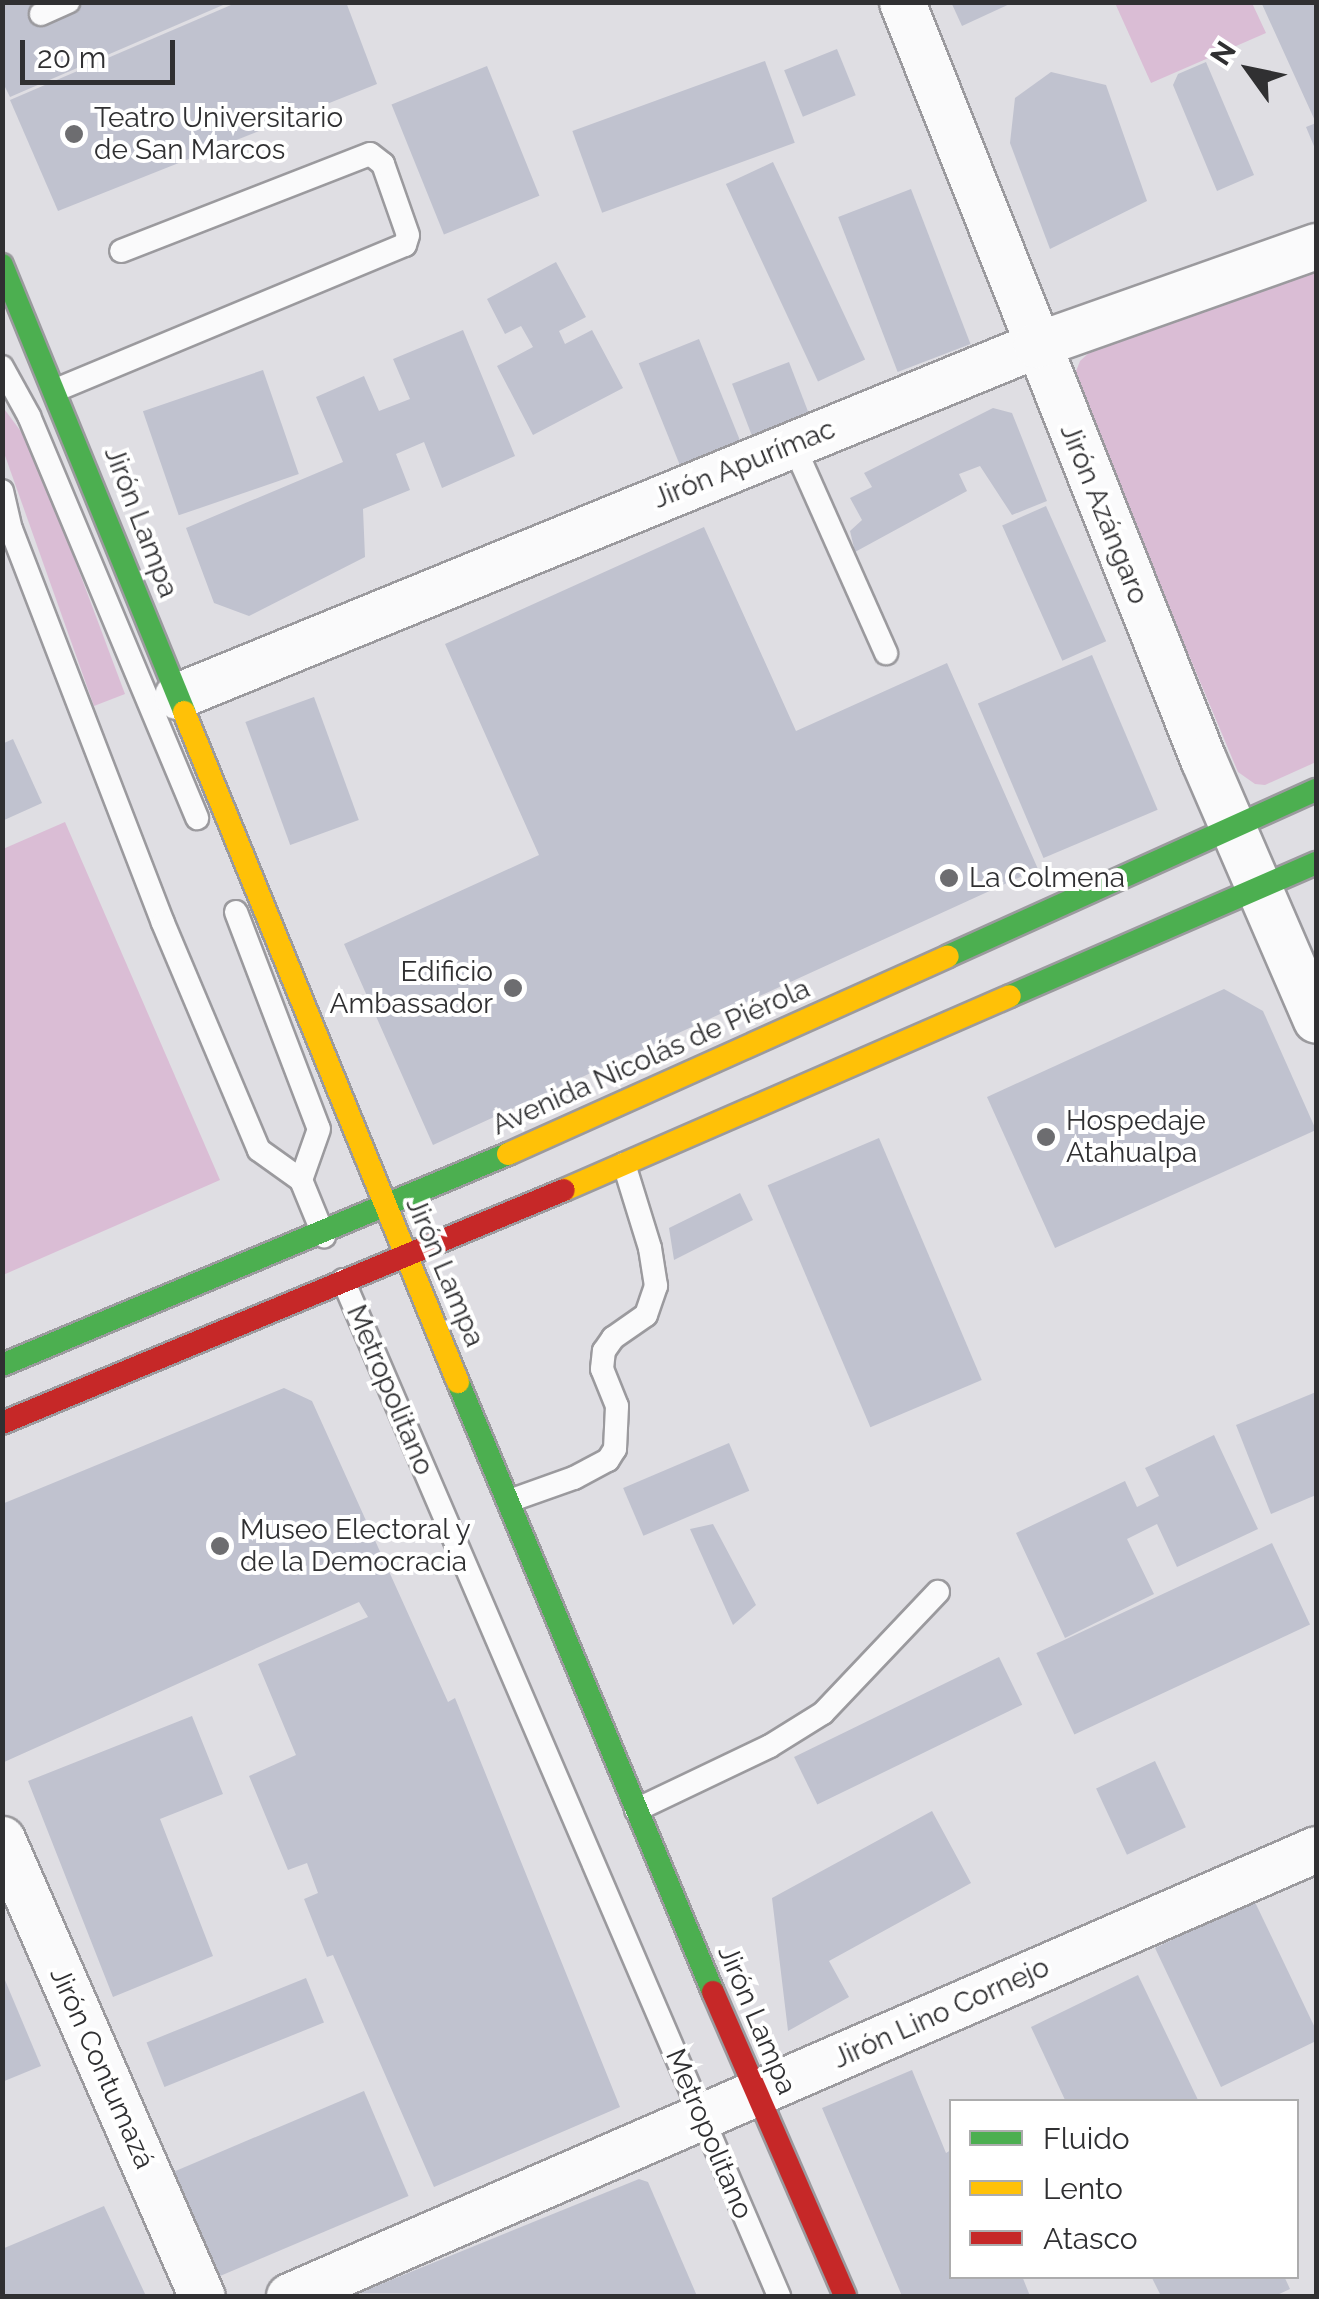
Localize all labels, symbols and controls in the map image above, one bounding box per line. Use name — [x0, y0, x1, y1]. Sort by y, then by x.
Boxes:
scale bar — [25, 20, 180, 82]
north arrow — [1199, 20, 1299, 120]
text: N — [1204, 35, 1243, 71]
text: 20 m — [37, 40, 106, 75]
place label: Teatro Universitario de San Marcos — [94, 101, 343, 167]
marker: Teatro Universitario de San Marcos — [63, 123, 85, 145]
street label: Jirón Apurímac — [648, 412, 840, 516]
street label: Jirón Azángaro — [1052, 419, 1156, 609]
street label: Jirón Lampa — [97, 442, 185, 602]
place label: La Colmena — [969, 861, 1125, 895]
marker: La Colmena — [938, 867, 960, 889]
place label: Edificio Ambassador — [330, 955, 493, 1021]
street label: Avenida Nicolás de Piérola — [487, 972, 815, 1142]
marker: Edificio Ambassador — [502, 977, 524, 999]
place label: Hospedaje Atahualpa — [1066, 1104, 1206, 1170]
marker: Hospedaje Atahualpa — [1035, 1126, 1057, 1148]
street label: Jirón Lampa — [398, 1192, 492, 1352]
street label: Metropolitano — [339, 1300, 441, 1480]
place label: Museo Electoral y de la Democracia — [240, 1513, 472, 1579]
marker: Museo Electoral y de la Democracia — [209, 1535, 231, 1557]
street label: Jirón Lampa — [710, 1940, 804, 2100]
street label: Jirón Lino Cornejo — [828, 1950, 1054, 2076]
street label: Jirón Contumazá — [42, 1962, 162, 2174]
street label: Metropolitano — [658, 2044, 760, 2224]
legend — [949, 2099, 1299, 2279]
text: Fluido — [1043, 2121, 1130, 2156]
text: Lento — [1043, 2171, 1123, 2206]
text: Atasco — [1043, 2221, 1138, 2256]

